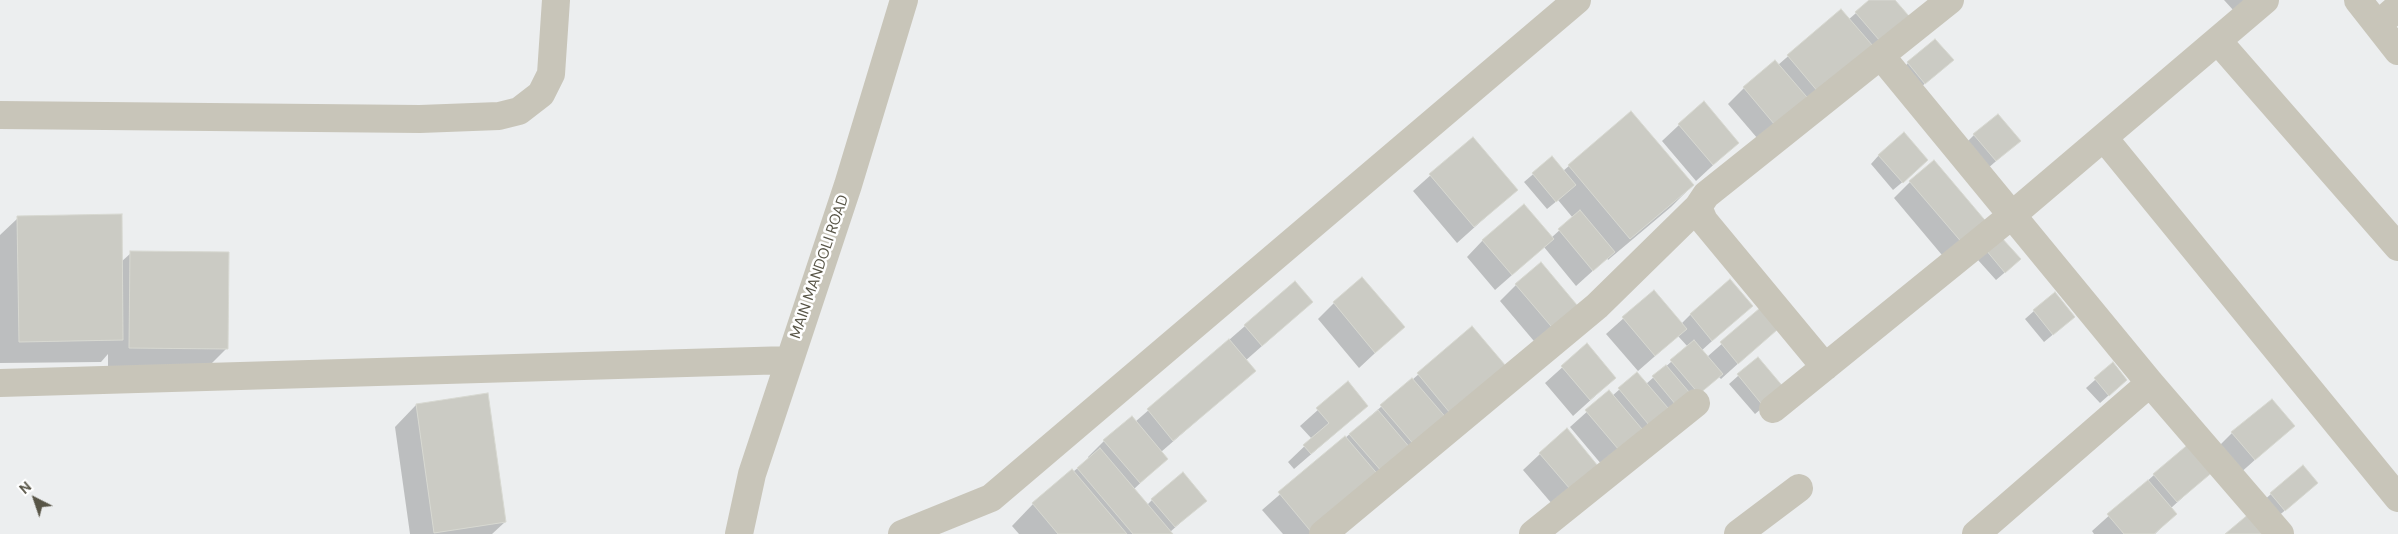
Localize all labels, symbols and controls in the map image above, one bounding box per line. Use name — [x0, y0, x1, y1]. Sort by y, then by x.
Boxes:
street label: MAIN MANDOLI ROAD — [787, 193, 853, 341]
north arrow — [10, 474, 60, 524]
text: N — [15, 478, 35, 498]

